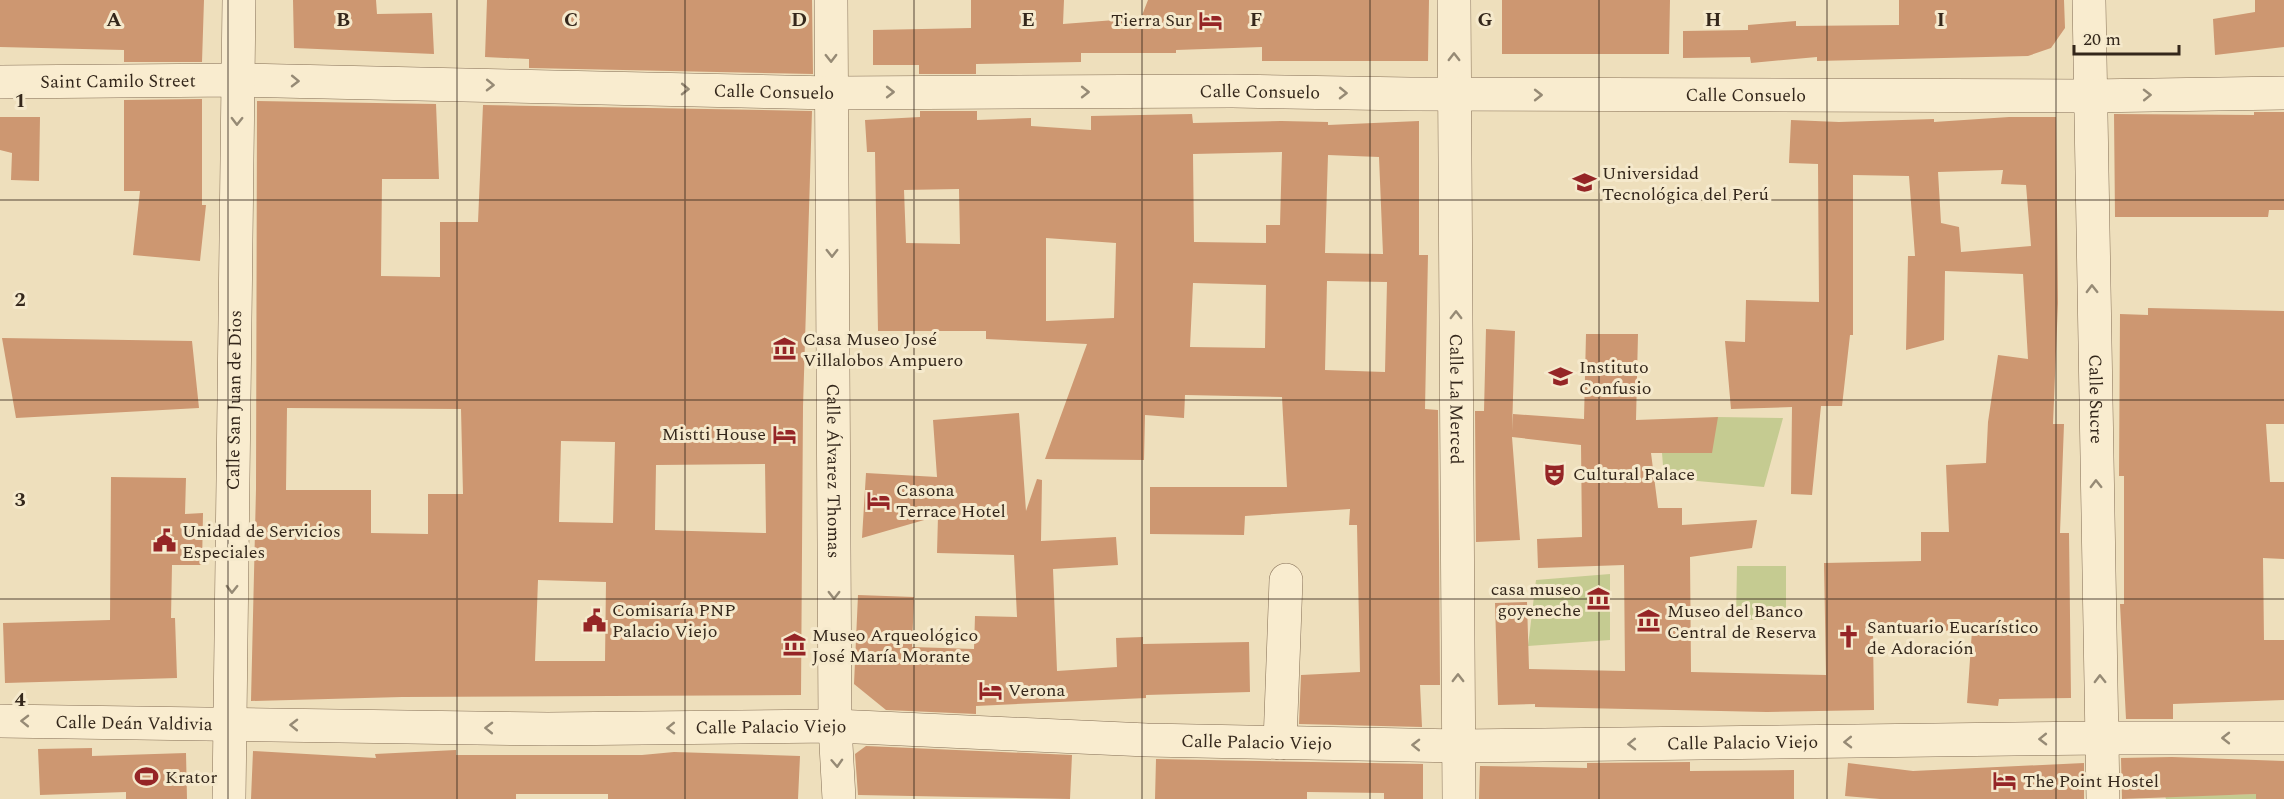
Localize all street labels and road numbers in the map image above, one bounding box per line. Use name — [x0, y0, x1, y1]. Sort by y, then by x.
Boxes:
street label: Saint Camilo Street — [40, 67, 196, 95]
street label: Calle Consuelo — [713, 77, 834, 107]
street label: Calle Consuelo — [1200, 78, 1320, 106]
street label: Calle Consuelo — [1686, 81, 1806, 109]
street label: Calle San Juan de Dios — [219, 310, 249, 490]
street label: Calle La Merced — [1443, 333, 1470, 465]
street label: Calle Sucre — [2082, 354, 2110, 444]
street label: Calle Álvarez Thomas — [820, 383, 848, 559]
street label: Calle Deán Valdivia — [55, 708, 213, 738]
street label: Calle Palacio Viejo — [695, 712, 847, 741]
street label: Calle Palacio Viejo — [1181, 727, 1332, 757]
street label: Calle Palacio Viejo — [1667, 728, 1818, 757]

